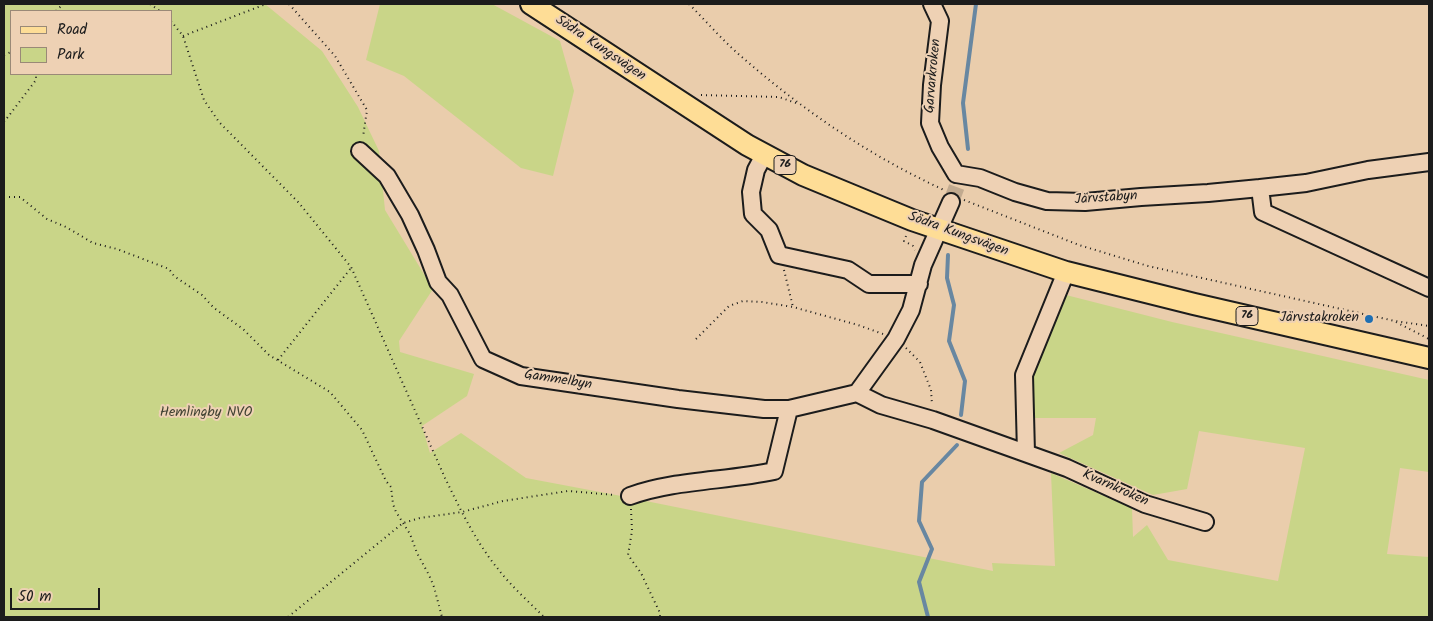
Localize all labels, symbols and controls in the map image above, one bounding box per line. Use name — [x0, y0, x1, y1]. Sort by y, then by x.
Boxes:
legend — [10, 10, 172, 75]
street label: Södra Kungsvägen — [552, 13, 648, 85]
text: Road — [57, 18, 87, 42]
street label: Garvarkroken — [922, 38, 946, 114]
text: Park — [57, 43, 84, 67]
road number: 76 — [774, 156, 796, 174]
street label: Järvstabyn — [1074, 188, 1138, 210]
street label: Södra Kungsvägen — [906, 209, 1010, 261]
road number: 76 — [1236, 306, 1258, 326]
place label: Järvstakroken — [1279, 311, 1359, 327]
marker: Järvstakroken — [1363, 313, 1375, 325]
street label: Gammelbyn — [523, 367, 593, 395]
park label: Hemlingby NVO — [160, 406, 252, 422]
street label: Kvarnkroken — [1079, 467, 1151, 511]
scale bar — [12, 578, 102, 610]
text: 50 m — [18, 585, 52, 609]

